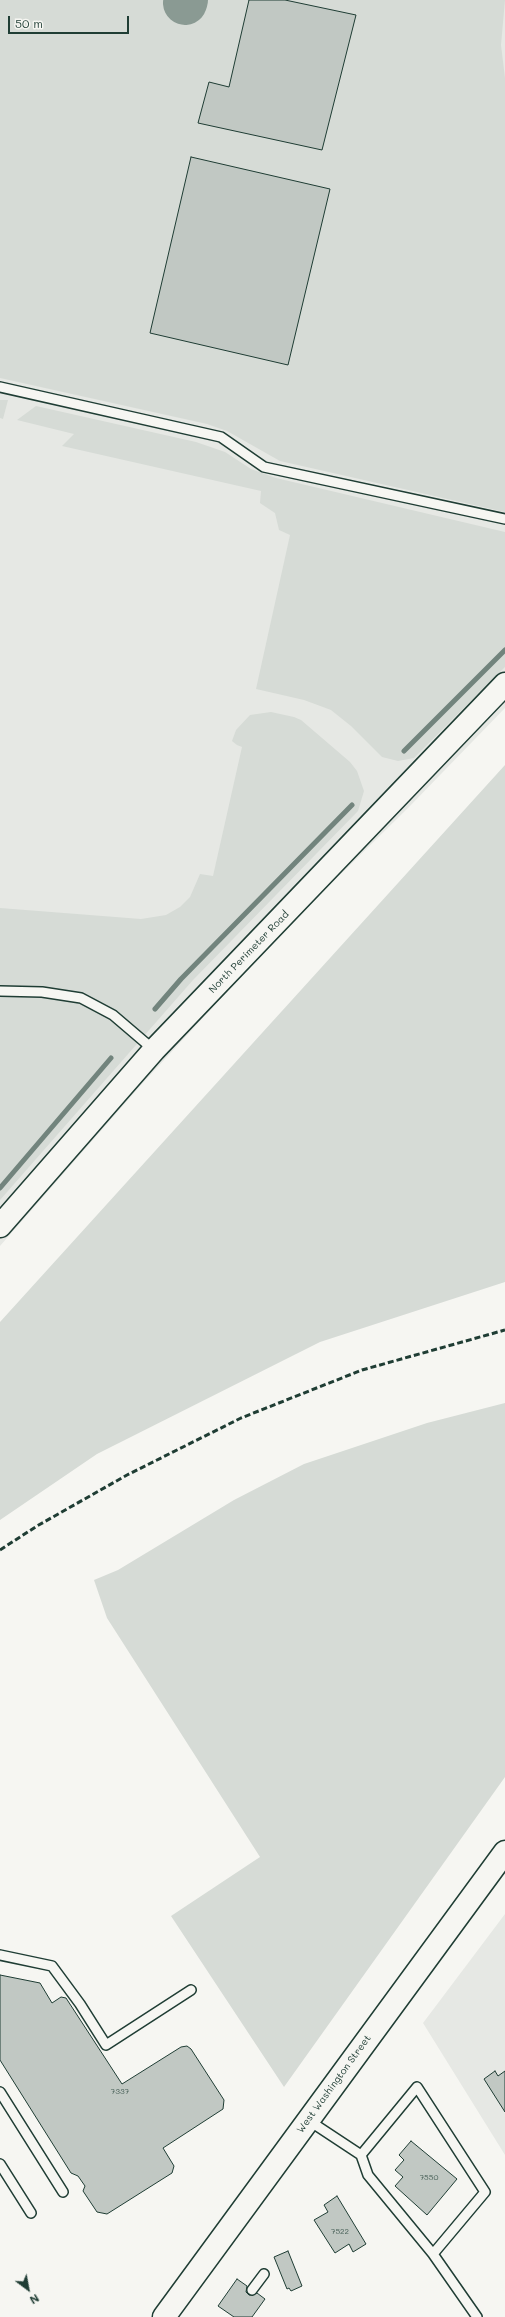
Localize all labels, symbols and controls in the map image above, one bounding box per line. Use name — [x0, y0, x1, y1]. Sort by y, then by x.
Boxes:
scale bar — [10, 8, 131, 34]
text: 50 m — [15, 15, 43, 31]
street label: North Perimeter Road — [207, 908, 291, 996]
street label: West Washington Street — [294, 2033, 374, 2135]
house number: 7337 — [111, 2087, 129, 2097]
house number: 7550 — [420, 2173, 438, 2183]
house number: 7522 — [331, 2227, 349, 2237]
north arrow — [8, 2269, 48, 2309]
text: N — [27, 2291, 42, 2308]

